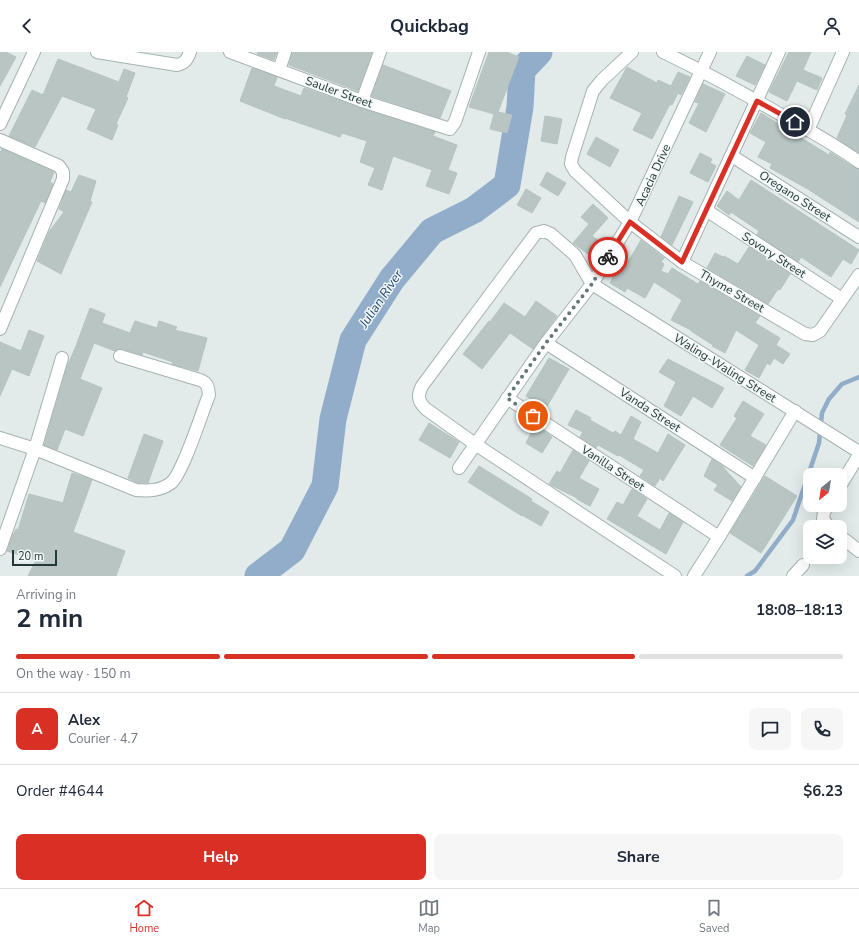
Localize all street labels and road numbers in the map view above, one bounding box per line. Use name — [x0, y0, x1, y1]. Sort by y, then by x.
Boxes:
street label: Sauler Street — [303, 72, 376, 112]
street label: Acacia Drive — [632, 141, 674, 209]
street label: Oregano Street — [756, 167, 835, 226]
street label: Sovory Street — [739, 228, 810, 282]
street label: Thyme Street — [697, 266, 768, 316]
street label: Waling-Waling Street — [671, 330, 780, 407]
street label: Vanda Street — [615, 384, 684, 436]
street label: Vanilla Street — [577, 441, 649, 495]

